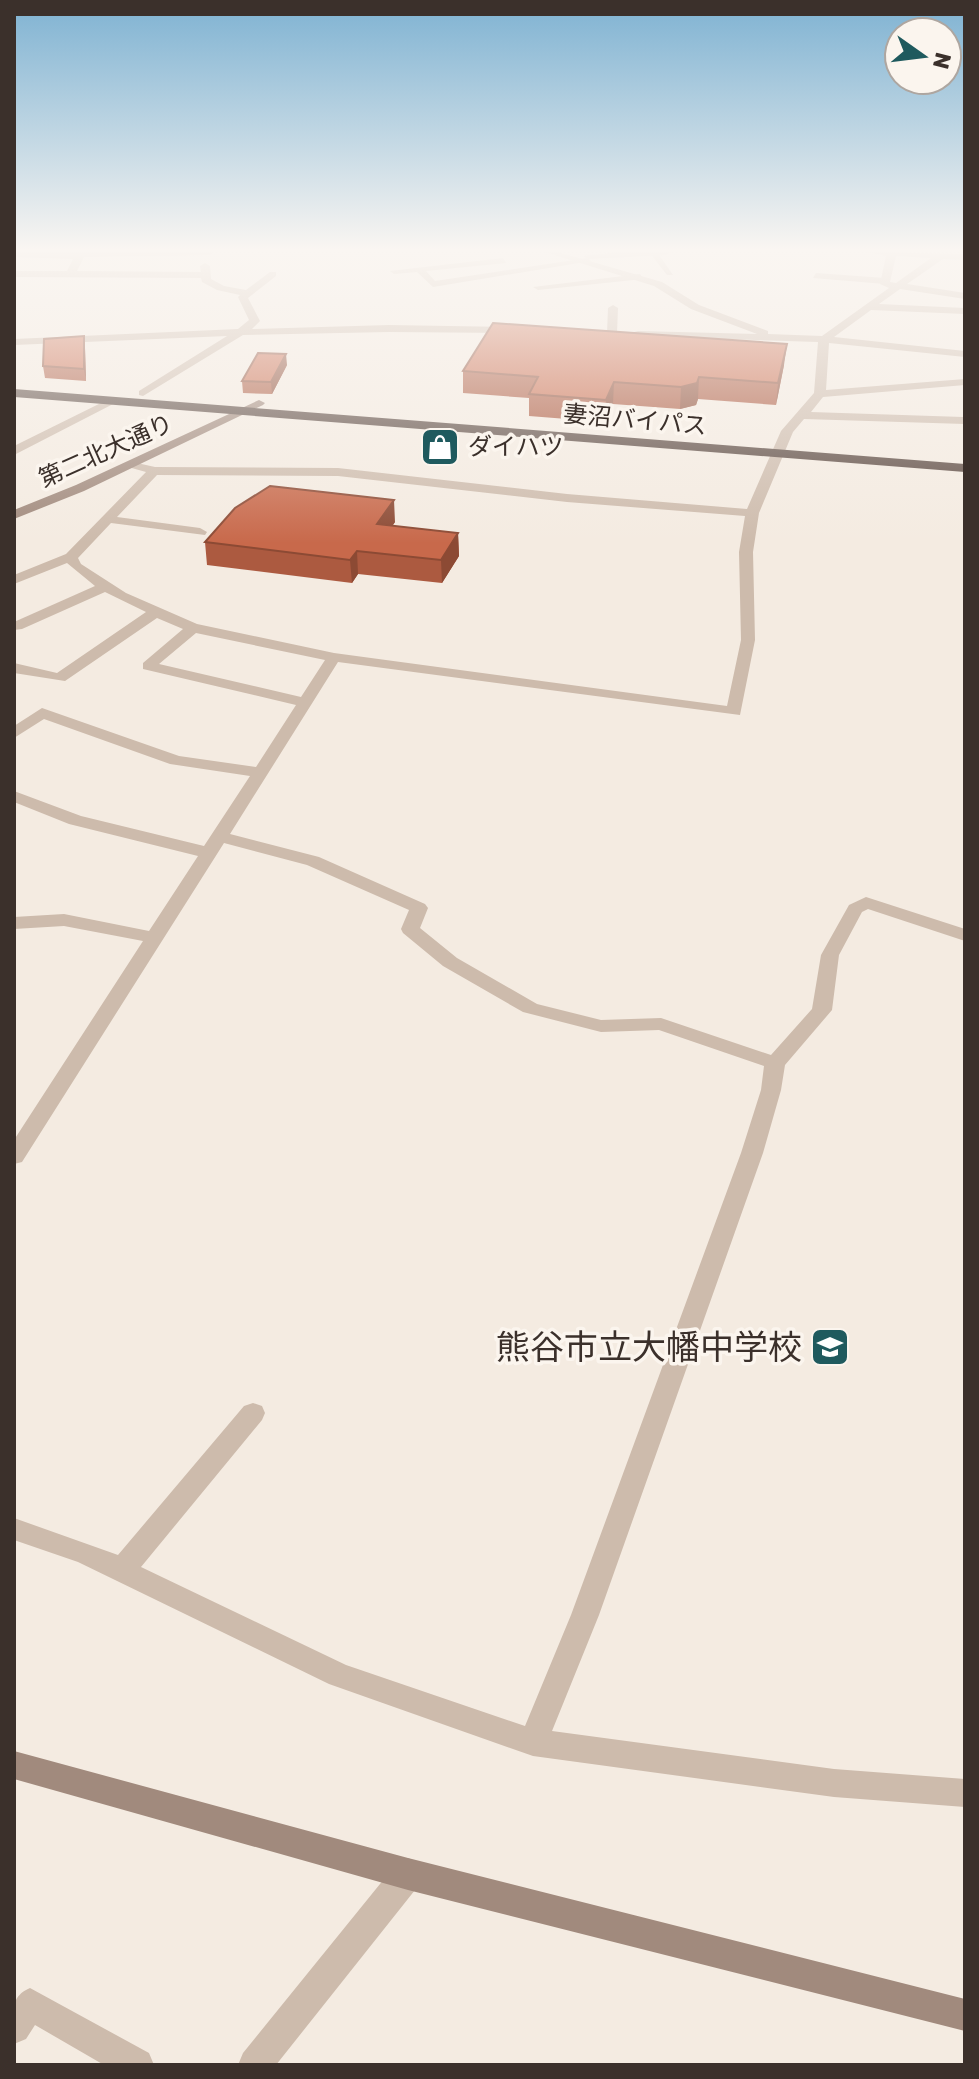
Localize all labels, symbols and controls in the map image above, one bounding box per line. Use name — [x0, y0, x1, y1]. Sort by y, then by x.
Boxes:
north arrow — [883, 16, 963, 96]
text: N — [927, 50, 957, 72]
street label: 妻沼バイパス — [562, 400, 708, 440]
street label: 第二北大通り — [35, 409, 177, 493]
shop icon: ダイハツ — [419, 426, 461, 468]
place label: ダイハツ — [468, 433, 564, 461]
school or university icon: 熊谷市立大幡中学校 — [809, 1326, 851, 1368]
place label: 熊谷市立大幡中学校 — [496, 1327, 802, 1368]

